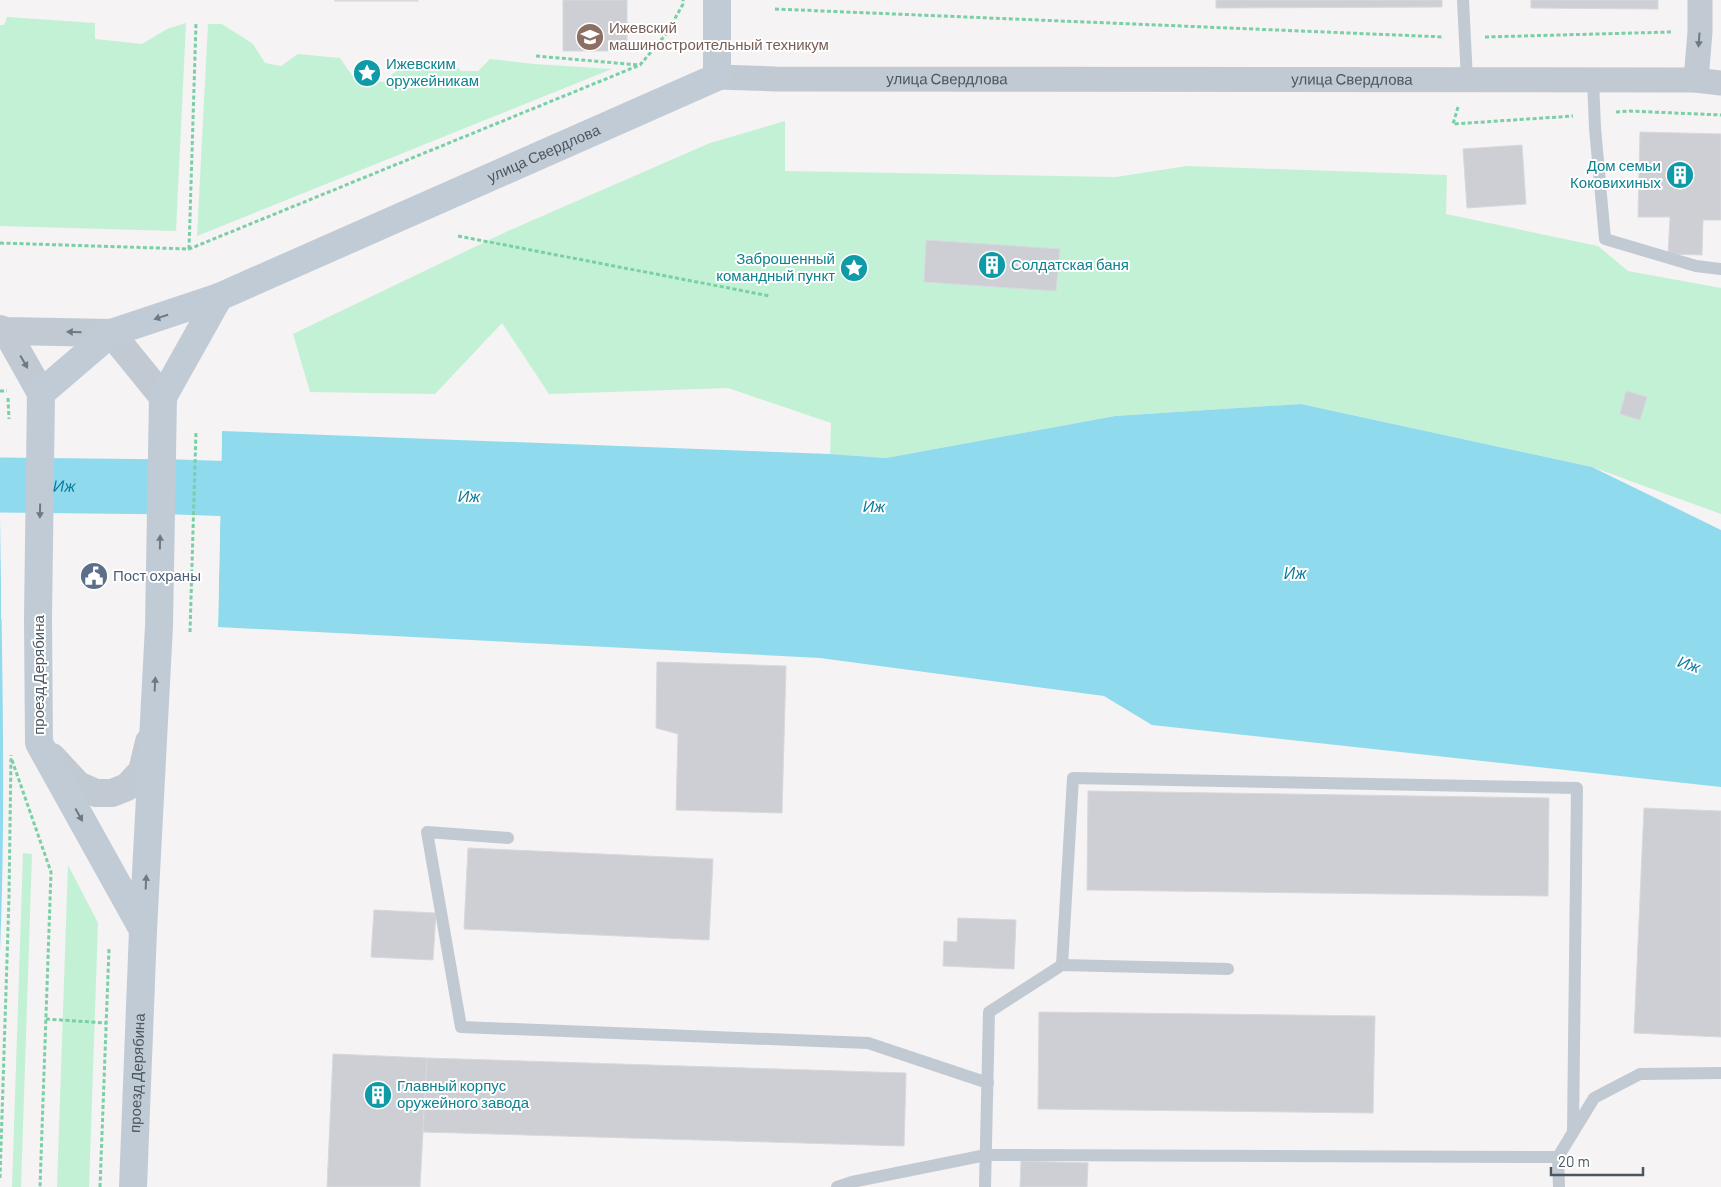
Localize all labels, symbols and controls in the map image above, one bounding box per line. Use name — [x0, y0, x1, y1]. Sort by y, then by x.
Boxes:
place label: Ижевский машиностроительный техникум — [609, 18, 829, 53]
school or university icon: Ижевский машиностроительный техникум — [575, 22, 605, 52]
one-way arrow — [1695, 32, 1703, 48]
place label: Ижевским оружейникам — [386, 54, 479, 89]
place icon: Ижевским оружейникам — [352, 58, 382, 88]
street label: улица Свердлова — [886, 69, 1008, 87]
street label: улица Свердлова — [1291, 70, 1413, 88]
street label: улица Свердлова — [484, 120, 603, 185]
place label: Дом семьи Коковихиных — [1570, 156, 1661, 191]
building icon: Дом семьи Коковихиных — [1665, 160, 1695, 190]
place label: Заброшенный командный пункт — [716, 249, 835, 284]
building icon: Солдатская баня — [977, 250, 1007, 280]
place icon: Заброшенный командный пункт — [839, 253, 869, 283]
place label: Солдатская баня — [1011, 255, 1129, 273]
one-way arrow — [153, 313, 168, 321]
one-way arrow — [66, 328, 82, 336]
one-way arrow — [19, 355, 28, 368]
water label: Иж — [53, 476, 76, 495]
water label: Иж — [458, 486, 481, 505]
water label: Иж — [863, 496, 886, 515]
one-way arrow — [36, 503, 44, 519]
one-way arrow — [156, 534, 164, 550]
public building icon: Пост охраны — [79, 561, 109, 591]
water label: Иж — [1284, 563, 1307, 582]
place label: Пост охраны — [113, 566, 201, 584]
street label: проезд Дерябина — [29, 615, 47, 735]
water label: Иж — [1675, 651, 1704, 676]
one-way arrow — [152, 676, 160, 692]
one-way arrow — [75, 809, 84, 822]
one-way arrow — [142, 873, 150, 889]
street label: проезд Дерябина — [125, 1012, 148, 1133]
place label: Главный корпус оружейного завода — [397, 1076, 530, 1111]
building icon: Главный корпус оружейного завода — [363, 1080, 393, 1110]
scale bar — [1551, 1144, 1644, 1176]
text: 20 m — [1558, 1152, 1590, 1170]

